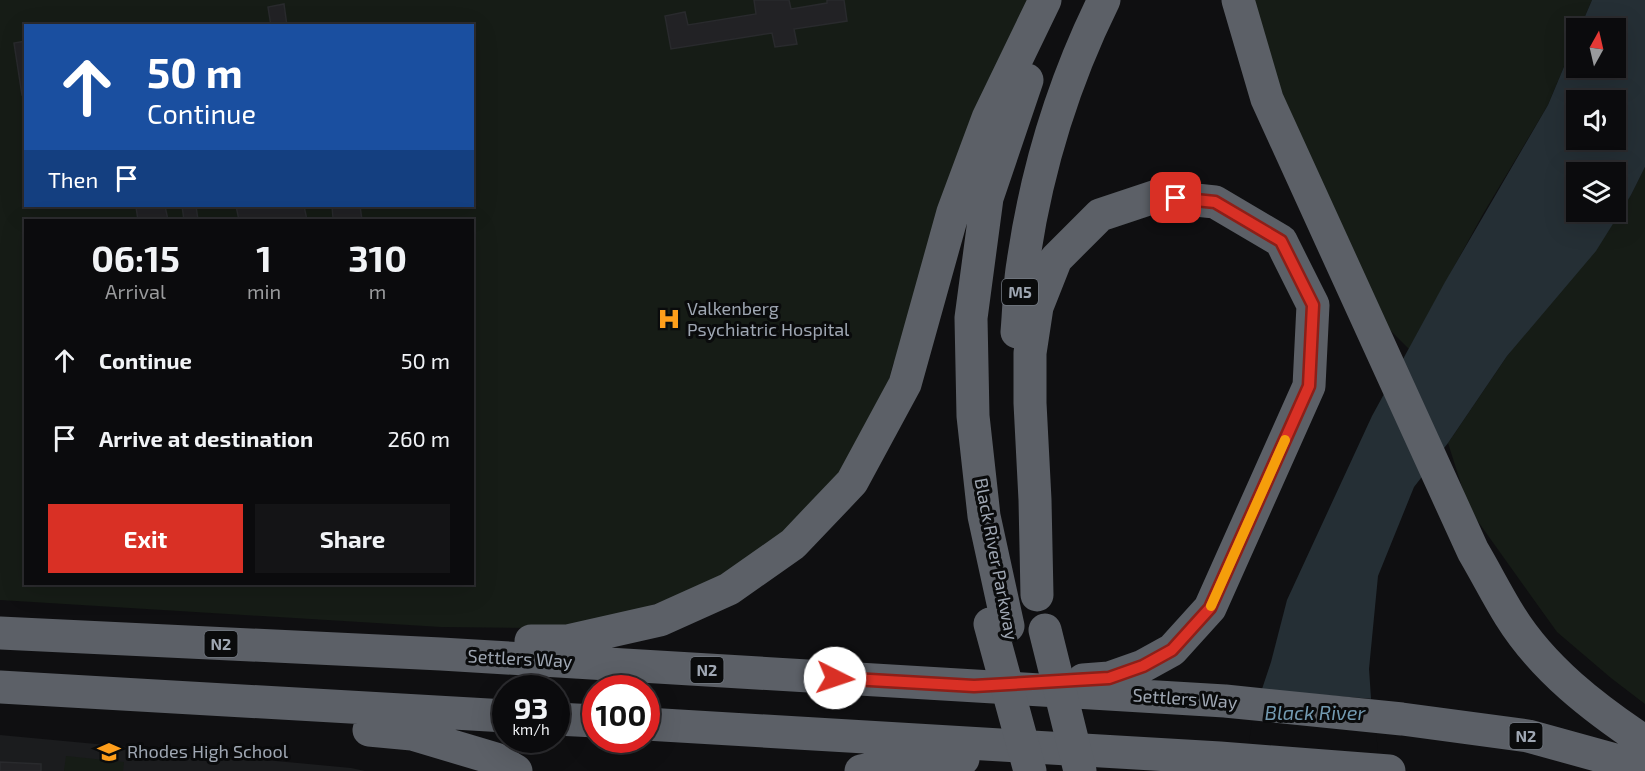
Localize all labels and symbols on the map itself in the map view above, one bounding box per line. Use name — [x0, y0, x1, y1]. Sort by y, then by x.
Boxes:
north arrow — [1566, 18, 1626, 78]
pin — [1150, 172, 1201, 223]
road number: M5 — [1002, 279, 1038, 305]
place label: Valkenberg Psychiatric Hospital — [687, 297, 850, 340]
hospital icon: Valkenberg Psychiatric Hospital — [656, 306, 682, 332]
street label: Black River Parkway — [970, 476, 1024, 642]
road number: N2 — [204, 631, 238, 657]
street label: Settlers Way — [467, 644, 573, 672]
position arrow — [803, 646, 867, 710]
road number: N2 — [690, 657, 724, 683]
speed limit sign: 100 — [582, 675, 660, 753]
street label: Settlers Way — [1132, 683, 1239, 713]
water label: Black River — [1265, 700, 1366, 724]
road number: N2 — [1510, 723, 1543, 749]
school or university icon: Rhodes High School — [96, 739, 122, 765]
place label: Rhodes High School — [127, 740, 289, 762]

